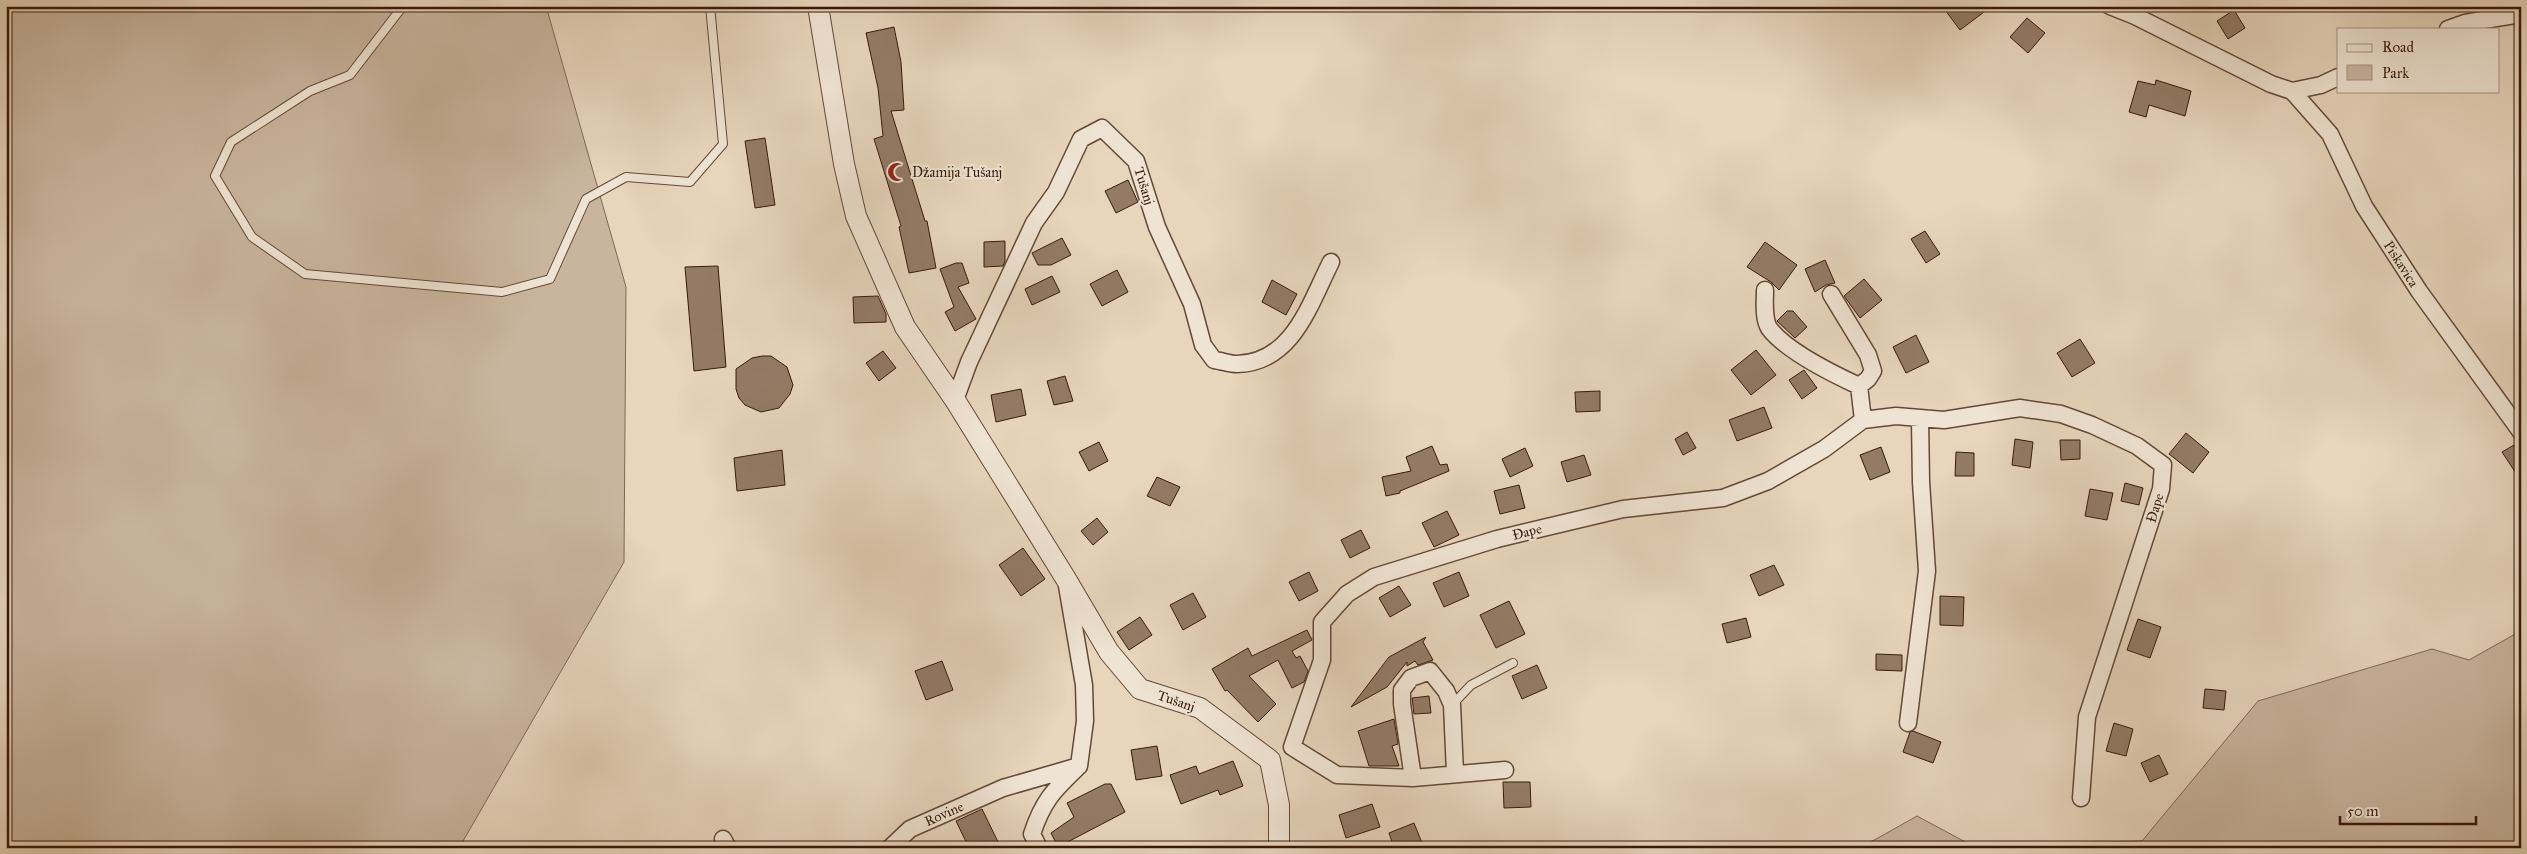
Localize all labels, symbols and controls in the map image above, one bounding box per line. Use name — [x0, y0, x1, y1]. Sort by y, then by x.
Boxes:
legend — [2337, 28, 2500, 92]
text: Road — [2382, 38, 2414, 56]
text: Park — [2382, 64, 2409, 82]
mosque icon: Džamija Tušanj — [886, 161, 908, 183]
place label: Džamija Tušanj — [912, 164, 1002, 181]
street label: Tušanj — [1130, 165, 1158, 207]
street label: Piskavica — [2380, 238, 2422, 290]
street label: Đape — [2143, 491, 2168, 525]
street label: Đape — [1510, 520, 1544, 544]
street label: Tušanj — [1155, 687, 1197, 715]
scale bar — [2340, 794, 2476, 826]
street label: Rovine — [922, 798, 966, 830]
text: 50 m — [2347, 802, 2379, 820]

